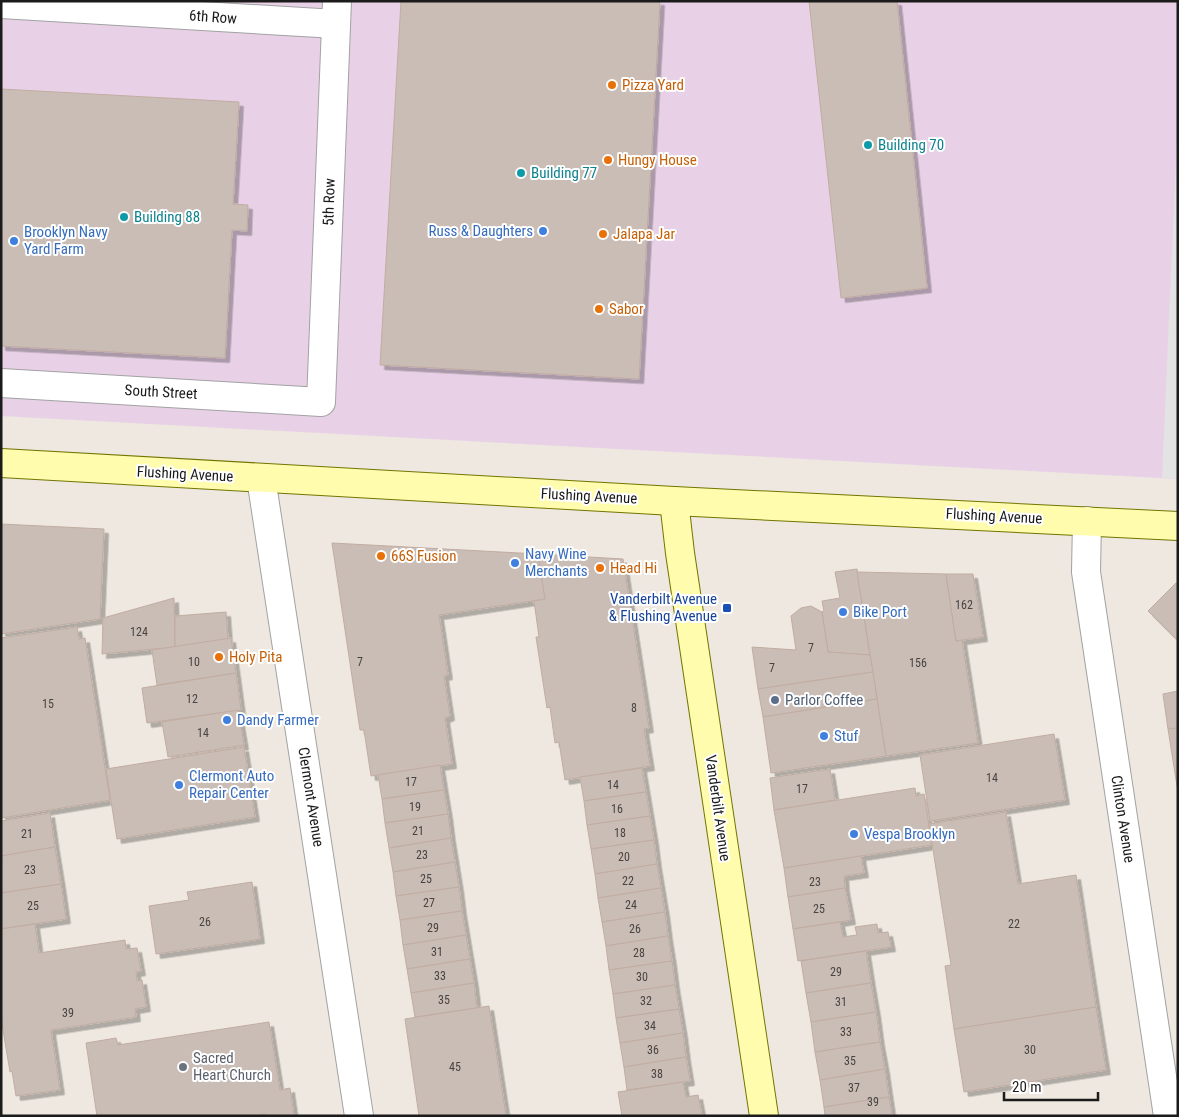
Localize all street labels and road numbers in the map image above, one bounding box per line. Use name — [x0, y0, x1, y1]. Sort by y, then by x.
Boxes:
street label: 6th Row — [189, 6, 238, 28]
street label: 5th Row — [319, 178, 339, 226]
street label: South Street — [124, 381, 198, 403]
street label: Flushing Avenue — [136, 462, 234, 486]
street label: Flushing Avenue — [540, 484, 638, 508]
street label: Flushing Avenue — [945, 504, 1043, 528]
street label: Clermont Avenue — [294, 746, 328, 848]
street label: Vanderbilt Avenue — [702, 754, 734, 862]
street label: Clinton Avenue — [1107, 774, 1139, 864]

